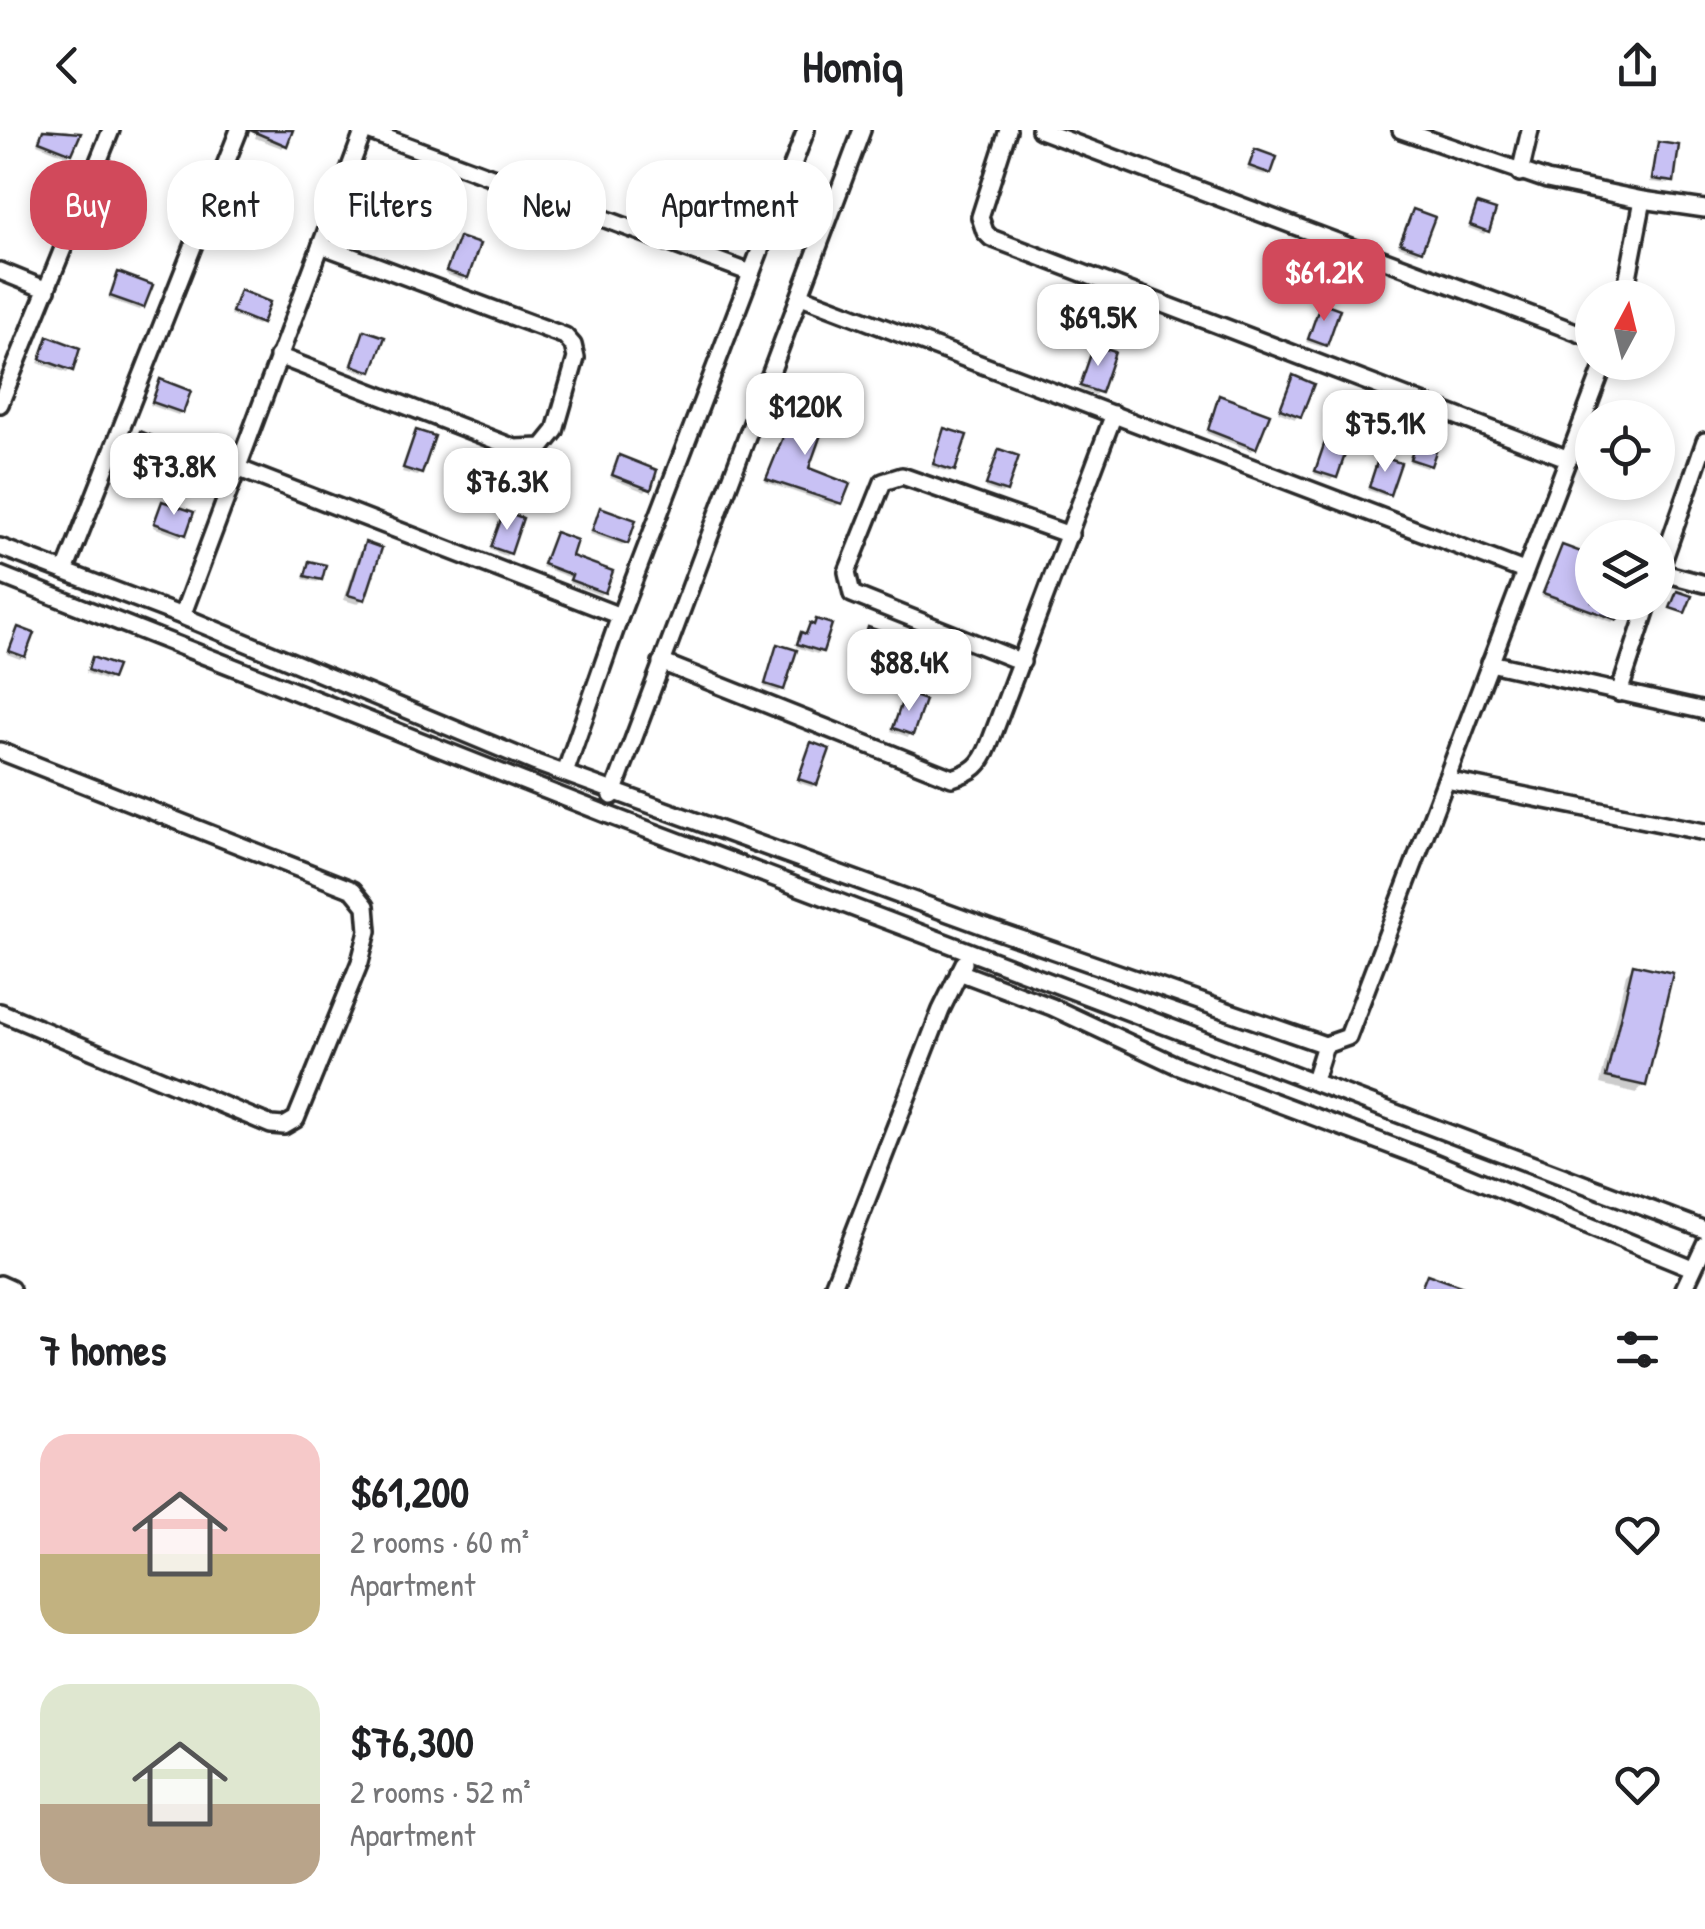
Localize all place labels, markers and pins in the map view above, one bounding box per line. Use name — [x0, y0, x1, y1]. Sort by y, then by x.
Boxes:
pin: $61.2K — [1243, 239, 1405, 324]
pin: $69.5K — [1017, 284, 1179, 369]
pin: $120K — [735, 373, 875, 458]
pin: $75.1K — [1304, 390, 1466, 475]
pin: $73.8K — [93, 433, 255, 518]
pin: $76.3K — [426, 448, 588, 533]
pin: $88.4K — [828, 629, 990, 714]

